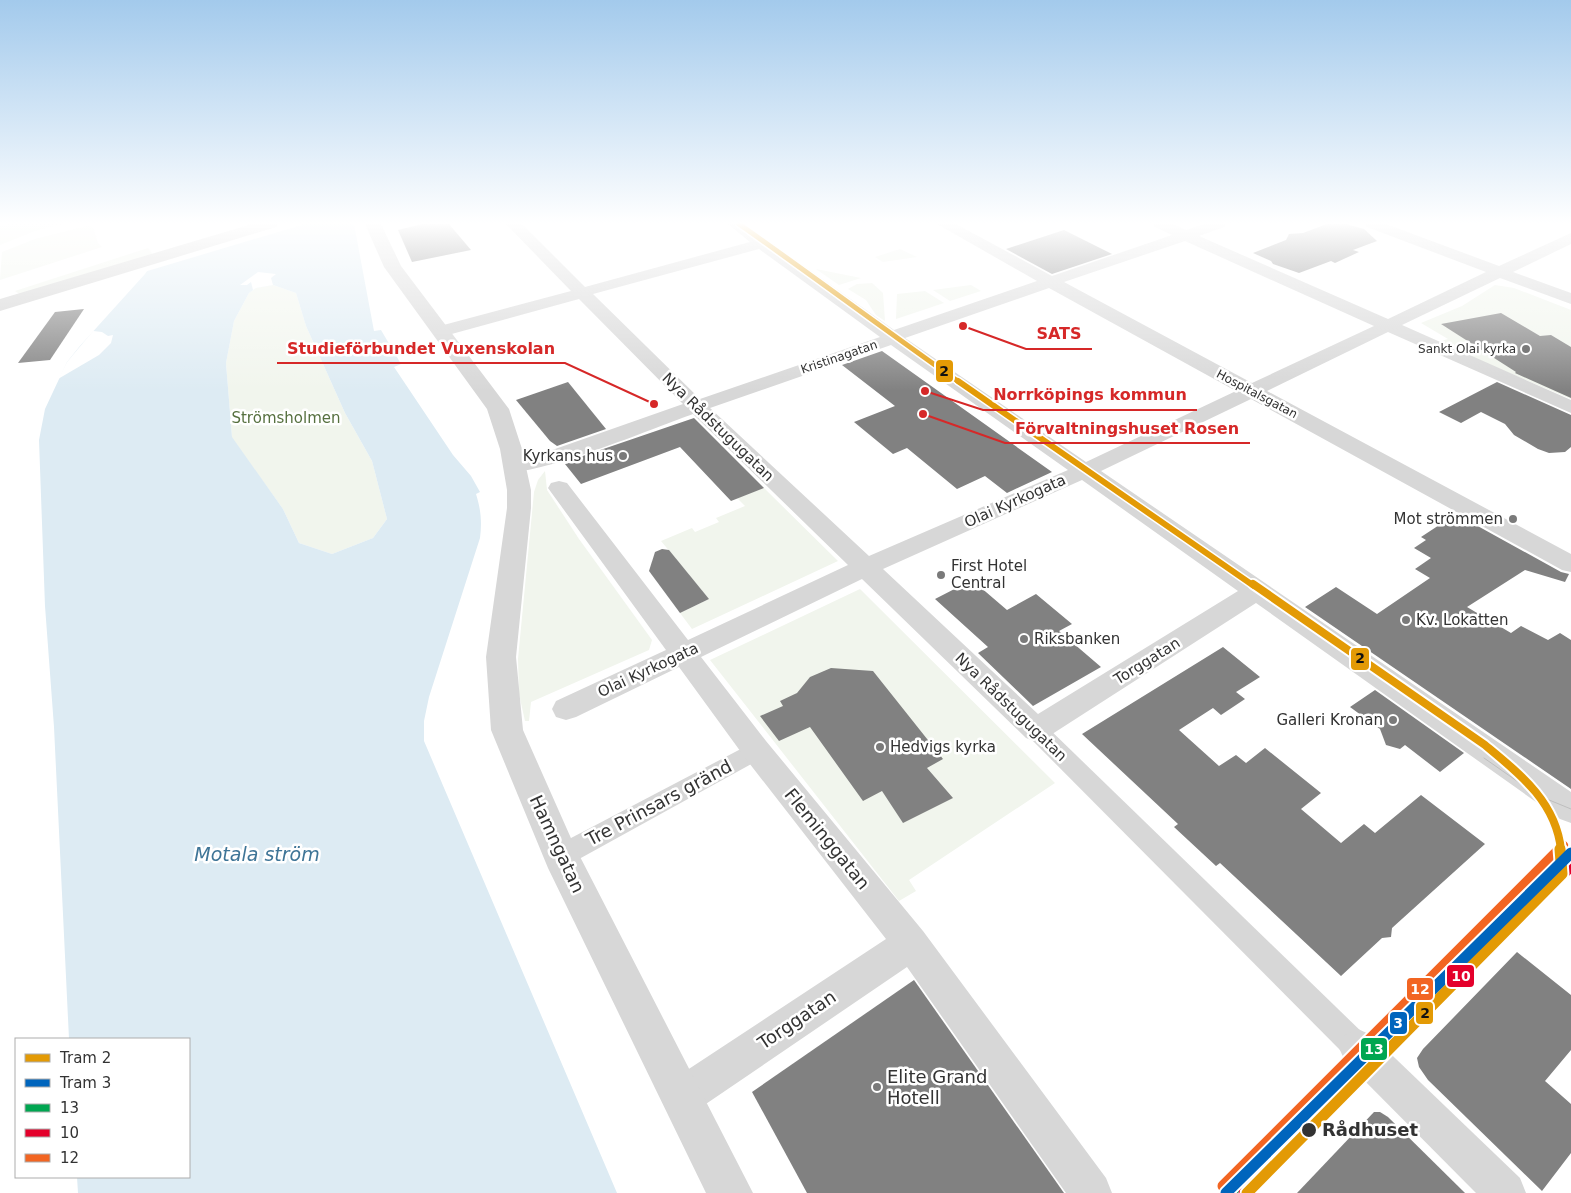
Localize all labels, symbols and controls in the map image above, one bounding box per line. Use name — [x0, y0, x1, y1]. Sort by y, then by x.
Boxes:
callout: SATS — [1026, 318, 1092, 349]
text: SATS — [1036, 324, 1082, 343]
callout: Studieförbundet Vuxenskolan — [277, 332, 565, 363]
street label: Kristinagatan — [799, 337, 879, 377]
text: Studieförbundet Vuxenskolan — [287, 339, 555, 358]
place label: Sankt Olai kyrka — [1418, 342, 1516, 356]
marker: Sankt Olai kyrka — [1520, 343, 1532, 355]
line badge: 2 — [935, 359, 954, 383]
text: 2 — [939, 363, 949, 379]
street label: Hospitalsgatan — [1214, 367, 1300, 421]
street label: Nya Rådstugugatan — [658, 369, 778, 485]
callout: Norrköpings kommun — [983, 379, 1197, 410]
text: Norrköpings kommun — [993, 385, 1187, 404]
park label: Strömsholmen — [231, 409, 341, 427]
callout: Förvaltningshuset Rosen — [1005, 412, 1250, 443]
text: Förvaltningshuset Rosen — [1015, 419, 1239, 438]
place label: Kyrkans hus — [523, 447, 613, 465]
marker: Kyrkans hus — [617, 450, 629, 462]
street label: Olai Kyrkogata — [962, 471, 1068, 531]
place label: Mot strömmen — [1394, 510, 1503, 528]
marker: Mot strömmen — [1507, 513, 1519, 525]
place label: First Hotel Central — [951, 557, 1027, 592]
marker: First Hotel Central — [935, 569, 947, 581]
place label: Kv. Lokatten — [1416, 611, 1508, 629]
marker: Kv. Lokatten — [1400, 614, 1412, 626]
place label: Riksbanken — [1034, 630, 1120, 648]
marker: Riksbanken — [1018, 633, 1030, 645]
street label: Torggatan — [1110, 634, 1183, 689]
street label: Olai Kyrkogata — [595, 639, 701, 701]
line badge: 2 — [1350, 647, 1370, 671]
street label: Nya Rådstugugatan — [951, 649, 1071, 765]
text: 2 — [1355, 650, 1365, 666]
place label: Galleri Kronan — [1276, 711, 1383, 729]
marker: Galleri Kronan — [1387, 714, 1399, 726]
place label: Hedvigs kyrka — [890, 738, 996, 756]
marker: Hedvigs kyrka — [874, 741, 886, 753]
street label: Tre Prinsars gränd — [581, 755, 735, 850]
street label: Fleminggatan — [780, 784, 874, 893]
street label: Hamngatan — [526, 792, 589, 896]
water label: Motala ström — [194, 843, 320, 865]
line badge: 10 — [1446, 964, 1475, 988]
text: 10 — [1451, 968, 1471, 984]
line badge: 12 — [1406, 977, 1434, 1001]
text: 12 — [1410, 981, 1430, 997]
street label: Torggatan — [753, 986, 840, 1054]
line badge: 2 — [1415, 1001, 1434, 1025]
text: 2 — [1420, 1005, 1430, 1021]
line badge: 3 — [1389, 1011, 1408, 1035]
text: 3 — [1393, 1015, 1403, 1031]
line badge: 13 — [1360, 1037, 1388, 1061]
legend — [15, 1038, 190, 1178]
text: 13 — [1364, 1041, 1384, 1057]
text: Tram 2 — [59, 1049, 111, 1067]
place label: Elite Grand Hotell — [887, 1066, 987, 1108]
text: Tram 3 — [59, 1074, 111, 1092]
marker: Elite Grand Hotell — [871, 1081, 883, 1093]
text: 13 — [60, 1099, 79, 1117]
place label: Rådhuset — [1322, 1119, 1418, 1140]
marker: Rådhuset — [1300, 1121, 1318, 1139]
text: 10 — [60, 1124, 79, 1142]
text: 12 — [60, 1149, 79, 1167]

